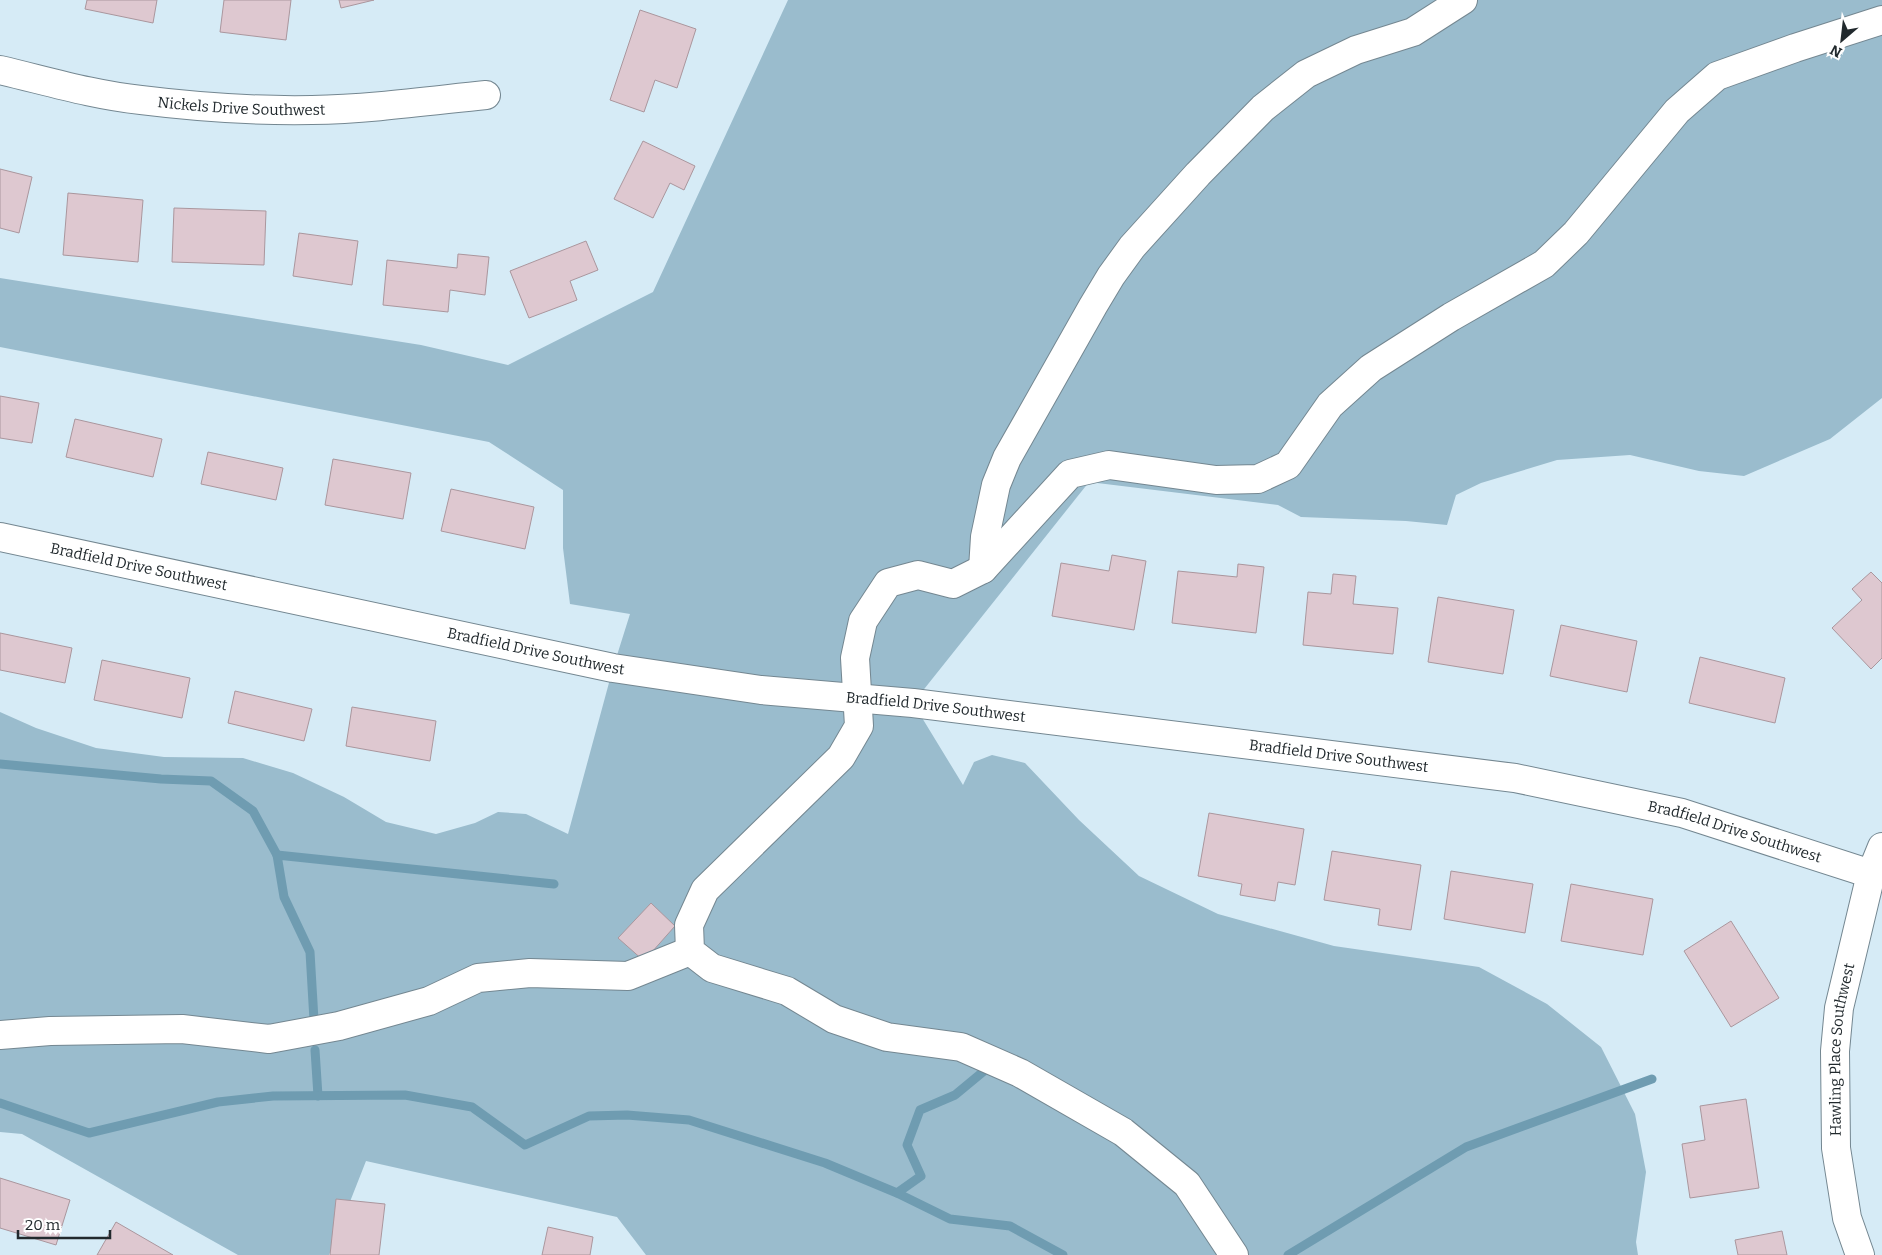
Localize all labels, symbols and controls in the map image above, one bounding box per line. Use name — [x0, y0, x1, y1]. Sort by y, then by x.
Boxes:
north arrow — [1817, 15, 1867, 65]
text: N — [1827, 41, 1845, 61]
street label: Nickels Drive Southwest — [157, 93, 326, 119]
street label: Bradfield Drive Southwest — [49, 539, 230, 594]
street label: Bradfield Drive Southwest — [446, 624, 626, 679]
street label: Bradfield Drive Southwest — [845, 688, 1027, 726]
street label: Bradfield Drive Southwest — [1248, 736, 1430, 776]
street label: Bradfield Drive Southwest — [1646, 797, 1824, 867]
street label: Hawling Place Southwest — [1826, 961, 1859, 1136]
scale bar — [18, 1208, 110, 1240]
text: 20 m — [25, 1216, 61, 1234]

